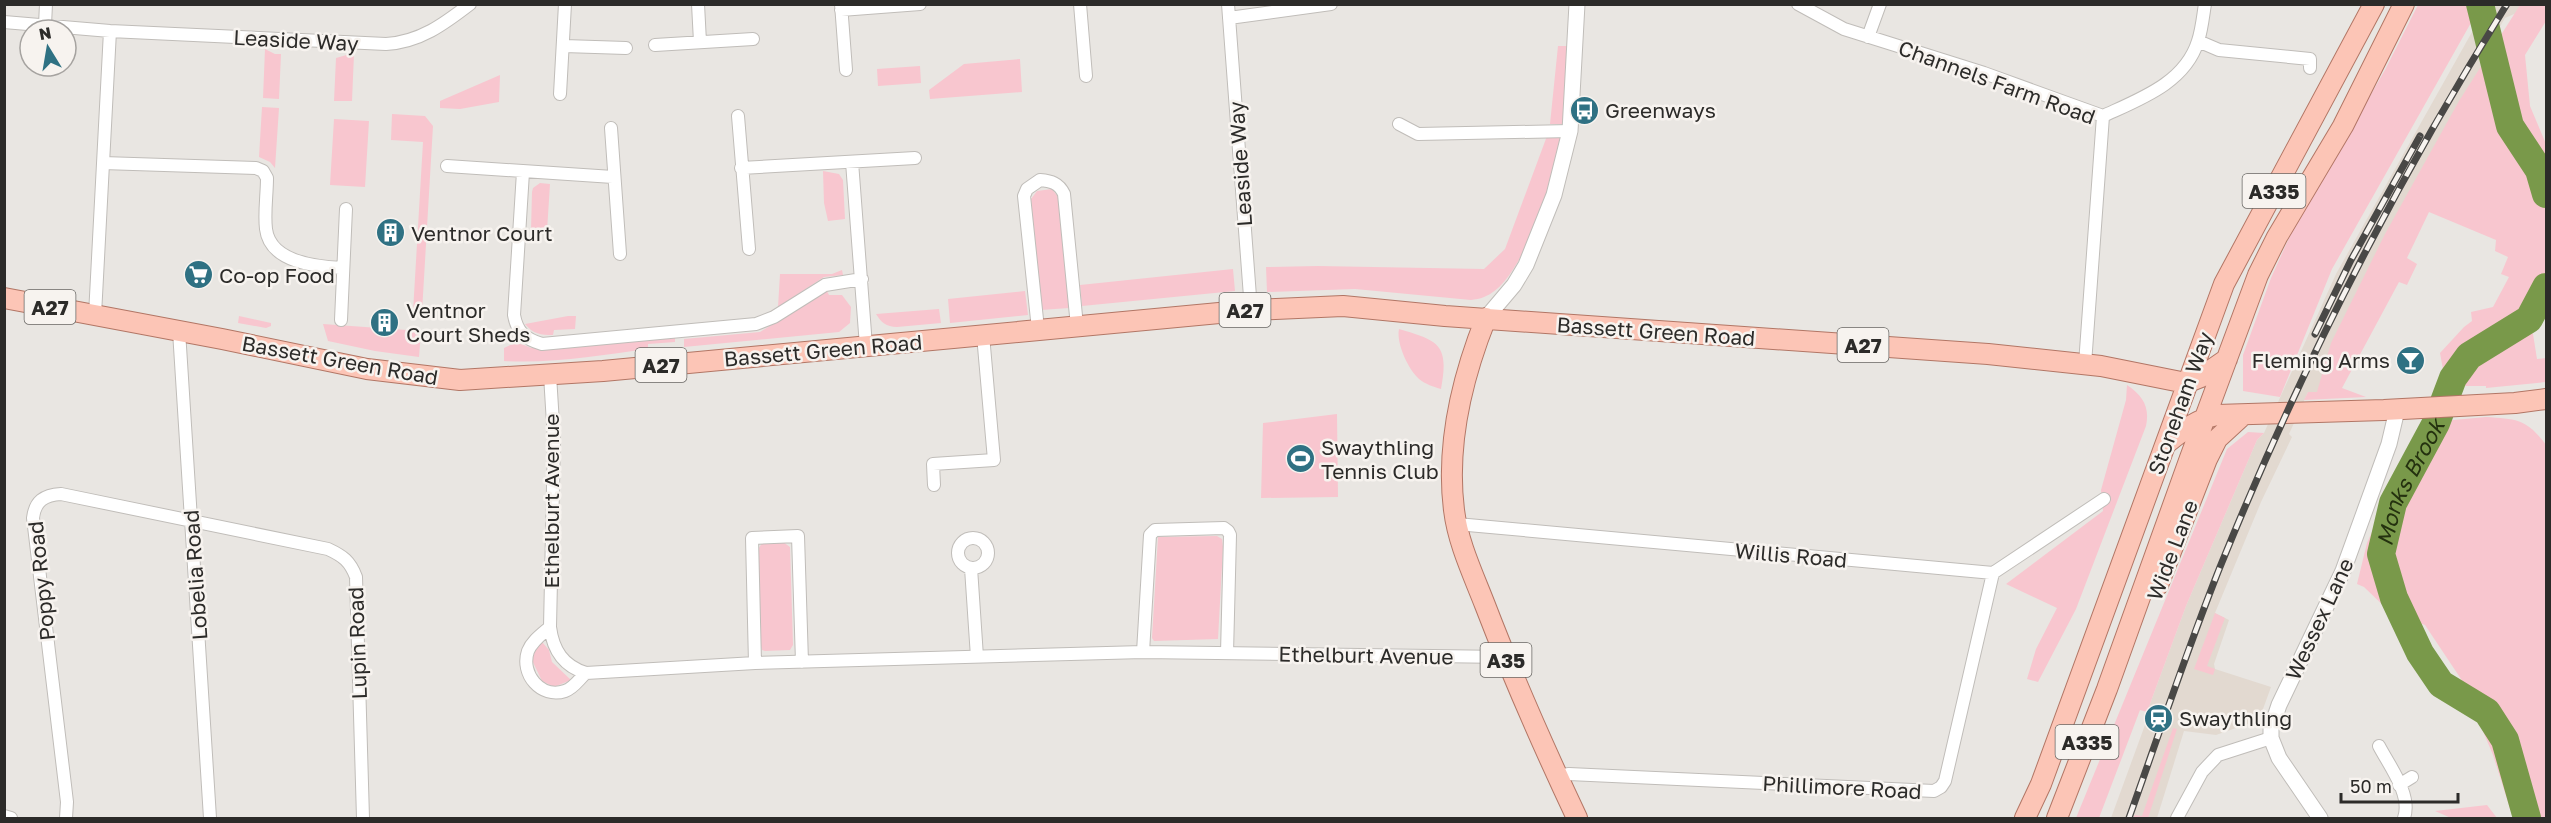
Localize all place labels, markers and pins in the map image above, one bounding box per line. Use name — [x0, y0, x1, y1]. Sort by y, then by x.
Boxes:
bus stop icon: Greenways — [1568, 94, 1600, 126]
place label: Greenways — [1605, 97, 1716, 123]
building icon: Ventnor Court — [374, 217, 406, 249]
place label: Ventnor Court — [411, 220, 553, 246]
supermarket icon: Co-op Food — [182, 259, 214, 291]
place label: Co-op Food — [219, 262, 335, 288]
place label: Ventnor Court Sheds — [406, 297, 530, 347]
building icon: Ventnor Court Sheds — [369, 306, 401, 338]
bar icon: Fleming Arms — [2395, 344, 2427, 376]
place label: Fleming Arms — [2252, 347, 2390, 373]
place label: Swaythling Tennis Club — [1321, 434, 1439, 484]
sports icon: Swaythling Tennis Club — [1284, 443, 1316, 475]
station icon: Swaythling — [2142, 702, 2174, 734]
place label: Swaythling — [2179, 705, 2292, 731]

